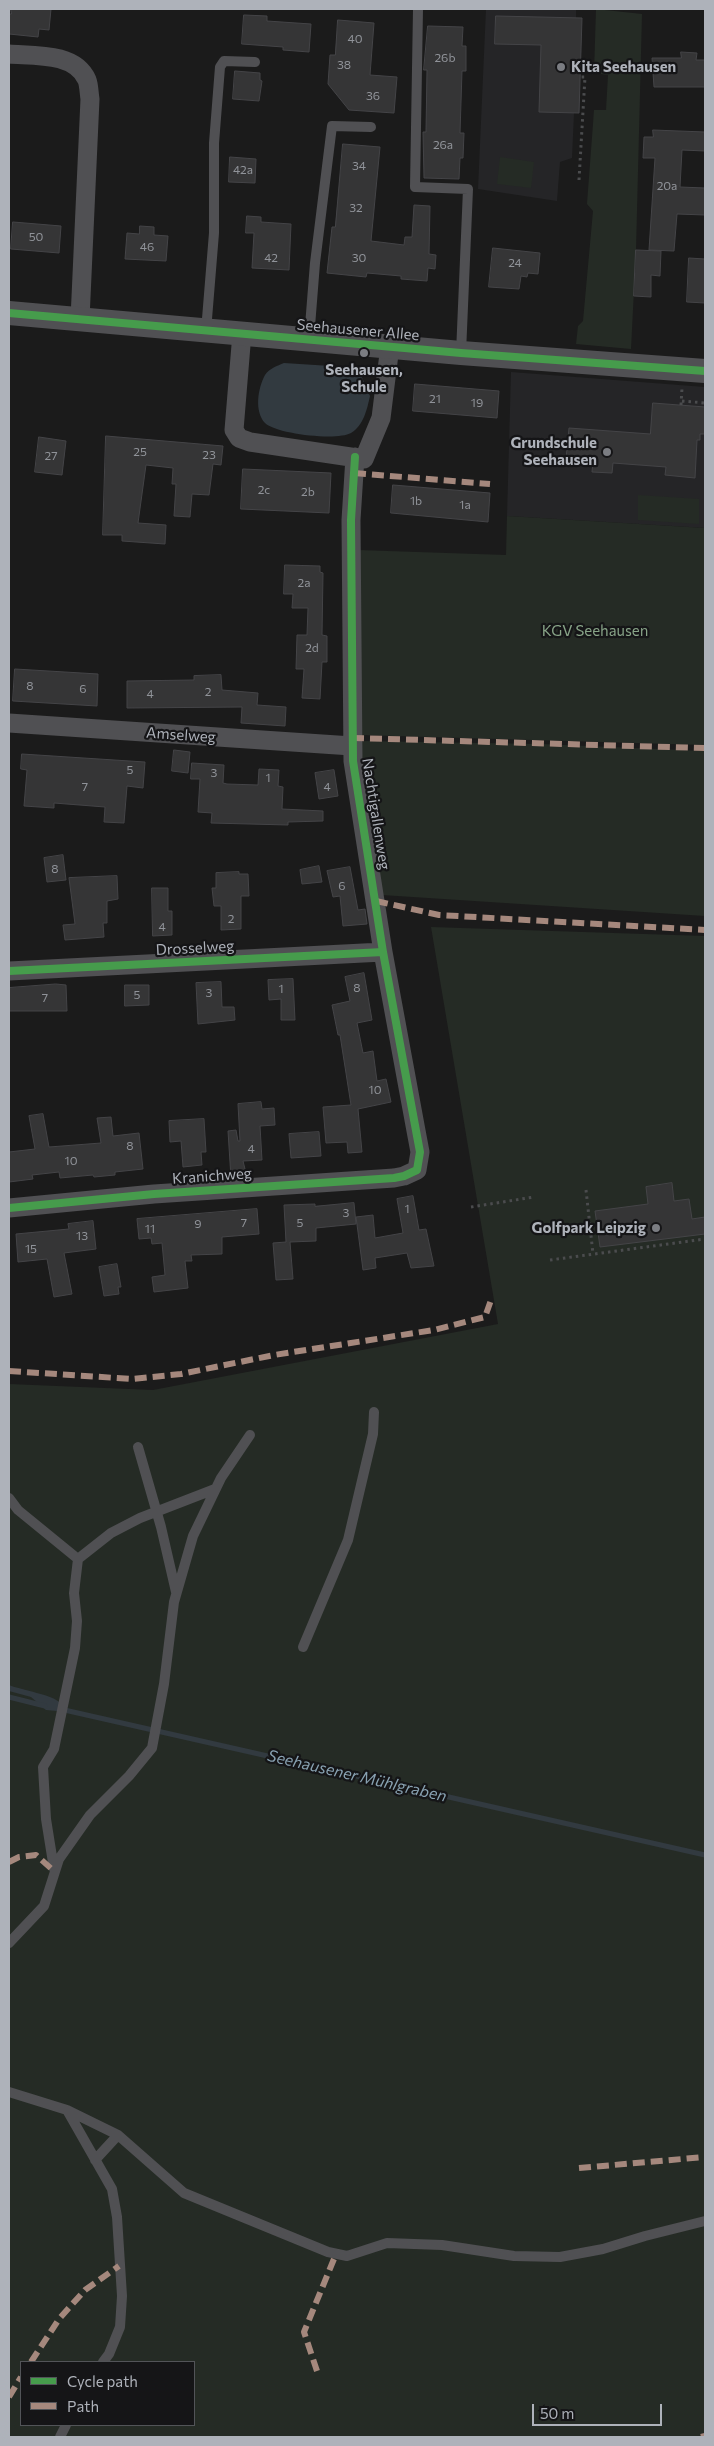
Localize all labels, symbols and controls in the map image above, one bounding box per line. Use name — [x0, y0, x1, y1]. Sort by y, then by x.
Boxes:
house number: 40 — [347, 32, 363, 46]
house number: 26b — [434, 51, 456, 65]
house number: 38 — [337, 58, 351, 72]
place label: Kita Seehausen — [571, 58, 676, 76]
marker: Kita Seehausen — [555, 61, 567, 73]
house number: 36 — [366, 89, 380, 103]
house number: 26a — [433, 138, 453, 152]
house number: 34 — [352, 159, 366, 173]
house number: 42a — [233, 163, 253, 177]
house number: 20a — [657, 179, 677, 193]
house number: 32 — [349, 201, 363, 215]
house number: 50 — [29, 230, 43, 244]
house number: 46 — [140, 240, 154, 254]
house number: 42 — [264, 251, 278, 265]
house number: 30 — [352, 251, 366, 265]
house number: 24 — [508, 256, 522, 270]
street label: Seehausener Allee — [296, 316, 420, 344]
marker: Seehausen, Schule — [358, 347, 370, 359]
place label: Seehausen, Schule — [325, 361, 403, 396]
house number: 21 — [429, 392, 441, 406]
house number: 19 — [471, 396, 483, 410]
place label: Grundschule Seehausen — [510, 434, 597, 469]
house number: 25 — [133, 445, 147, 459]
marker: Grundschule Seehausen — [601, 446, 613, 458]
house number: 23 — [202, 448, 216, 462]
house number: 27 — [45, 449, 57, 463]
house number: 2c — [258, 483, 270, 497]
house number: 2b — [301, 485, 315, 499]
house number: 1b — [410, 494, 422, 508]
house number: 1a — [459, 498, 471, 512]
house number: 2a — [298, 576, 310, 590]
park label: KGV Seehausen — [542, 622, 648, 640]
house number: 2d — [305, 641, 319, 655]
house number: 8 — [26, 679, 34, 693]
house number: 6 — [79, 682, 87, 696]
house number: 2 — [205, 685, 211, 699]
house number: 4 — [146, 687, 154, 701]
street label: Amselweg — [146, 724, 216, 746]
street label: Nachtigallenweg — [358, 757, 394, 871]
house number: 5 — [127, 763, 133, 777]
house number: 3 — [211, 766, 217, 780]
house number: 1 — [265, 771, 271, 785]
house number: 7 — [82, 780, 88, 794]
house number: 4 — [323, 780, 331, 794]
house number: 8 — [51, 862, 59, 876]
house number: 6 — [338, 879, 346, 893]
house number: 2 — [228, 912, 234, 926]
house number: 4 — [158, 920, 166, 934]
street label: Drosselweg — [155, 937, 235, 959]
house number: 8 — [353, 981, 361, 995]
house number: 1 — [278, 982, 284, 996]
house number: 3 — [206, 986, 212, 1000]
house number: 5 — [134, 988, 140, 1002]
house number: 7 — [42, 991, 48, 1005]
house number: 10 — [369, 1083, 381, 1097]
house number: 8 — [126, 1139, 134, 1153]
house number: 4 — [247, 1142, 255, 1156]
house number: 10 — [65, 1154, 77, 1168]
street label: Kranichweg — [172, 1164, 252, 1188]
house number: 1 — [404, 1202, 410, 1216]
house number: 3 — [343, 1206, 349, 1220]
house number: 7 — [241, 1216, 247, 1230]
house number: 5 — [297, 1216, 303, 1230]
house number: 9 — [194, 1217, 202, 1231]
place label: Golfpark Leipzig — [532, 1219, 646, 1237]
house number: 11 — [145, 1222, 155, 1236]
marker: Golfpark Leipzig — [650, 1222, 662, 1234]
house number: 13 — [76, 1229, 88, 1243]
house number: 15 — [25, 1242, 37, 1256]
water label: Seehausener Mühlgraben — [266, 1746, 448, 1806]
legend — [20, 2361, 195, 2426]
text: Cycle path — [67, 2372, 138, 2390]
scale bar — [534, 2394, 664, 2426]
text: Path — [67, 2397, 99, 2415]
text: 50 m — [540, 2404, 574, 2422]

